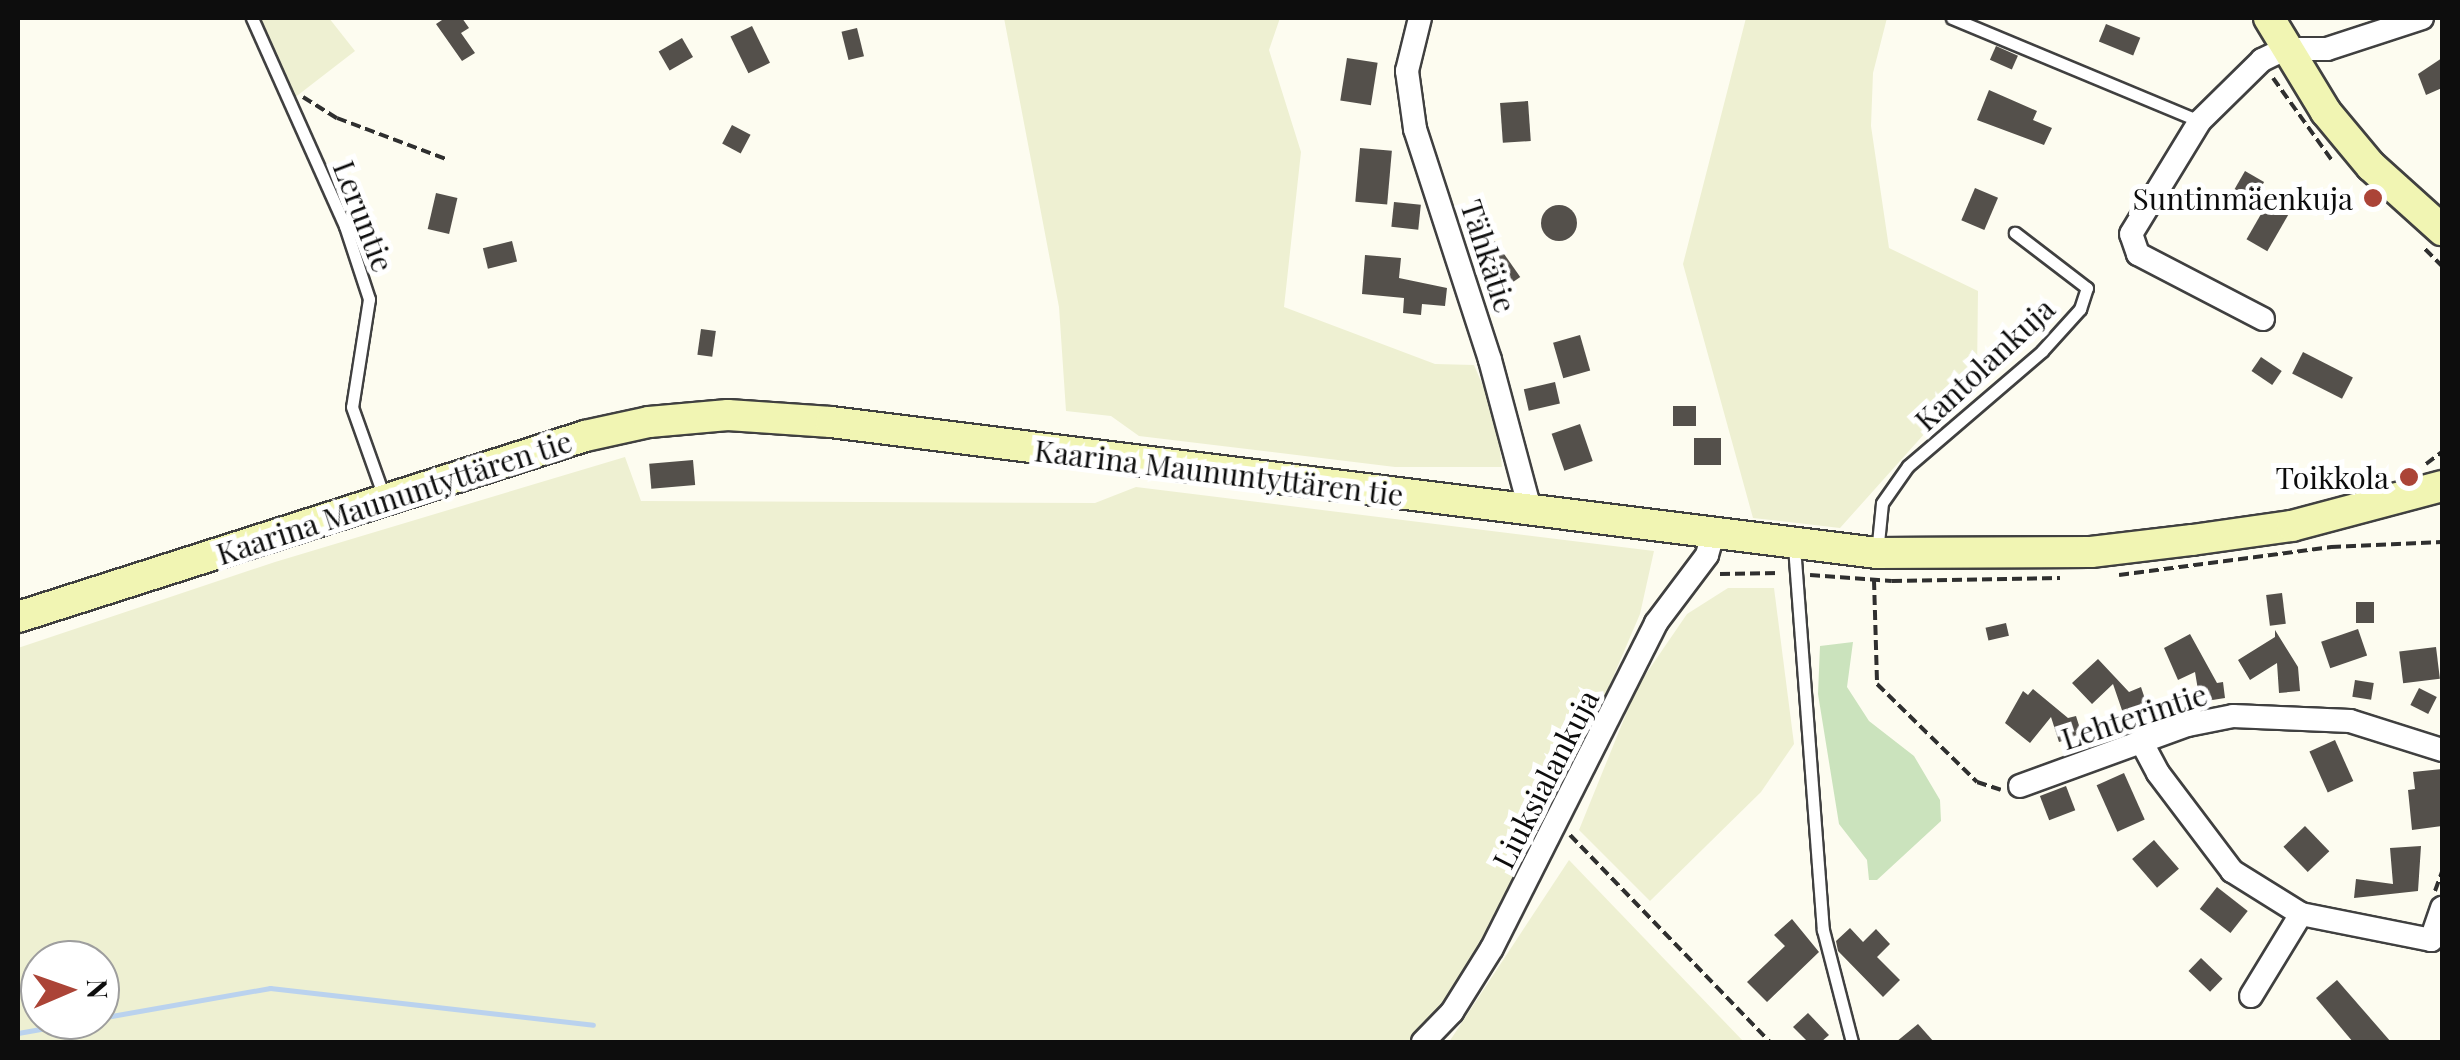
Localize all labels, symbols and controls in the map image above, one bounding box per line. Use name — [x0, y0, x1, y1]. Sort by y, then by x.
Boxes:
street label: Leruntie — [326, 155, 402, 277]
place label: Suntinmäenkuja — [2133, 180, 2353, 216]
marker: Suntinmäenkuja — [2362, 187, 2384, 209]
street label: Tähkätie — [1454, 195, 1524, 317]
street label: Kantolankuja — [1907, 290, 2061, 438]
street label: Kaarina Maununtyttären tie — [211, 422, 577, 572]
street label: Kaarina Maununtyttären tie — [1032, 431, 1406, 513]
place label: Toikkola — [2276, 459, 2389, 495]
marker: Toikkola — [2398, 466, 2420, 488]
street label: Lehterintie — [2057, 676, 2211, 756]
street label: Liuksialankuja — [1485, 684, 1605, 874]
north arrow — [20, 940, 120, 1040]
text: N — [80, 978, 117, 1000]

